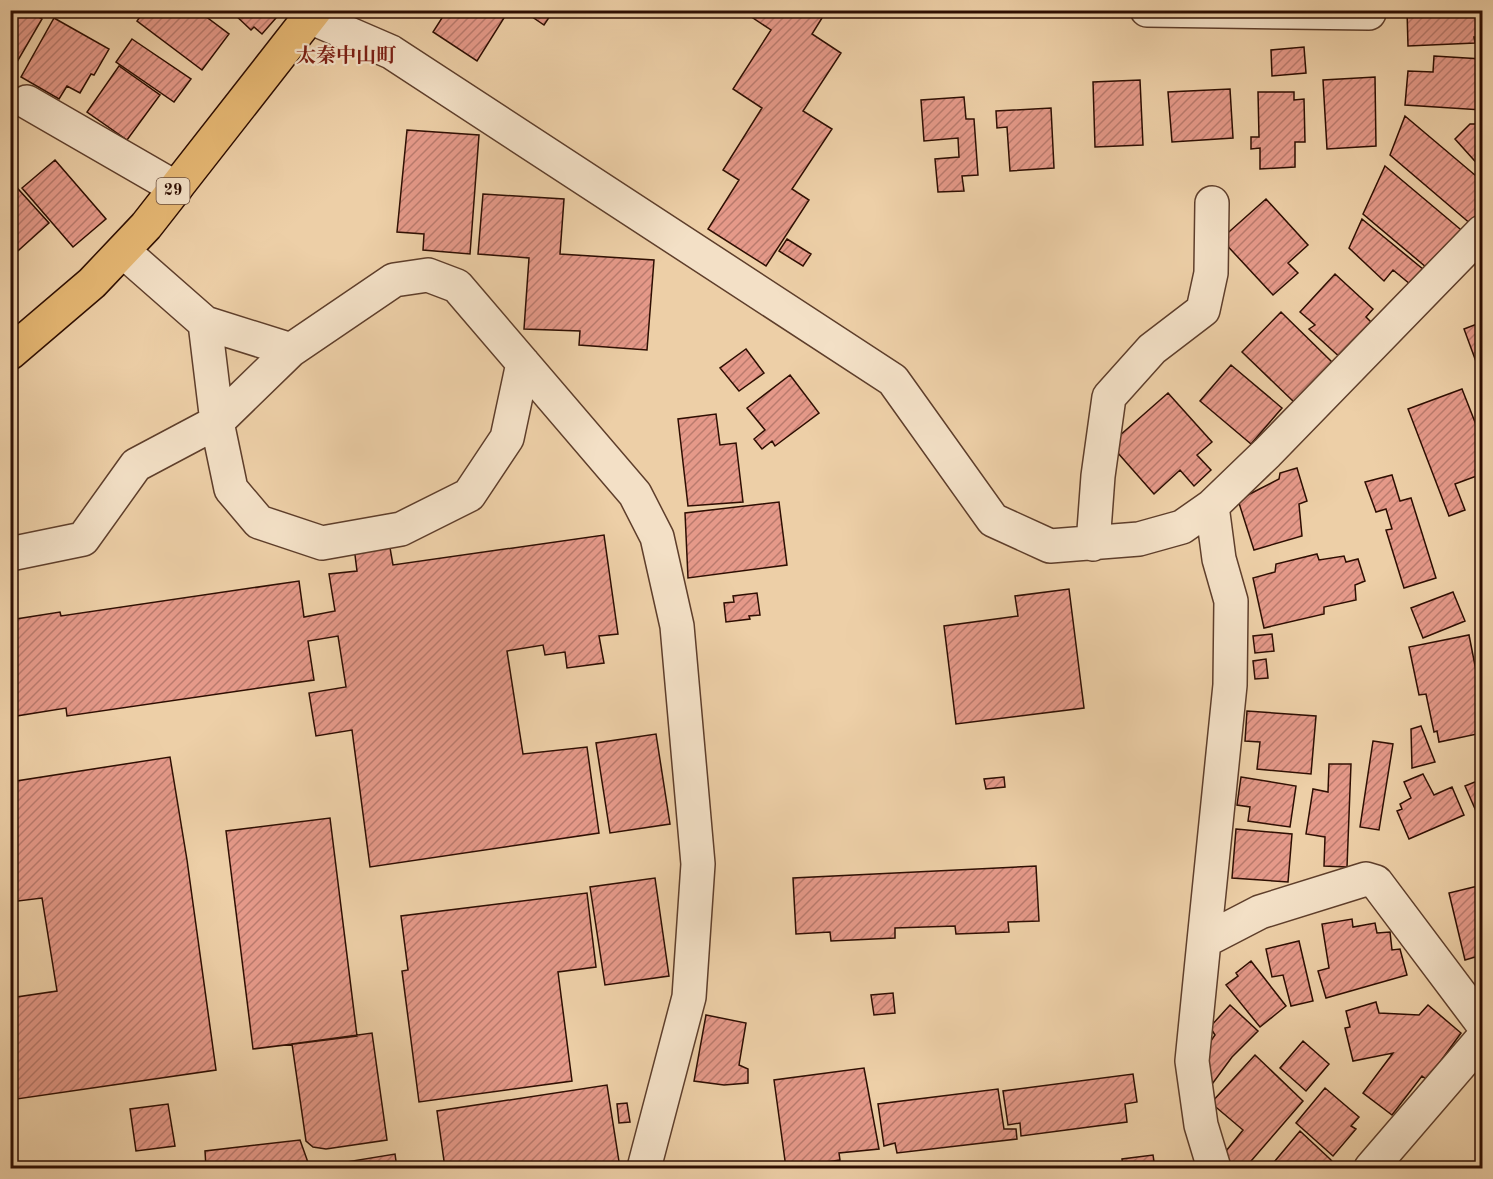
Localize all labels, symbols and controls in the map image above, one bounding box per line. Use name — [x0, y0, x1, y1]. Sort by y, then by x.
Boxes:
district label: 太秦中山町 — [296, 44, 397, 67]
road number: 29 — [156, 178, 190, 204]

